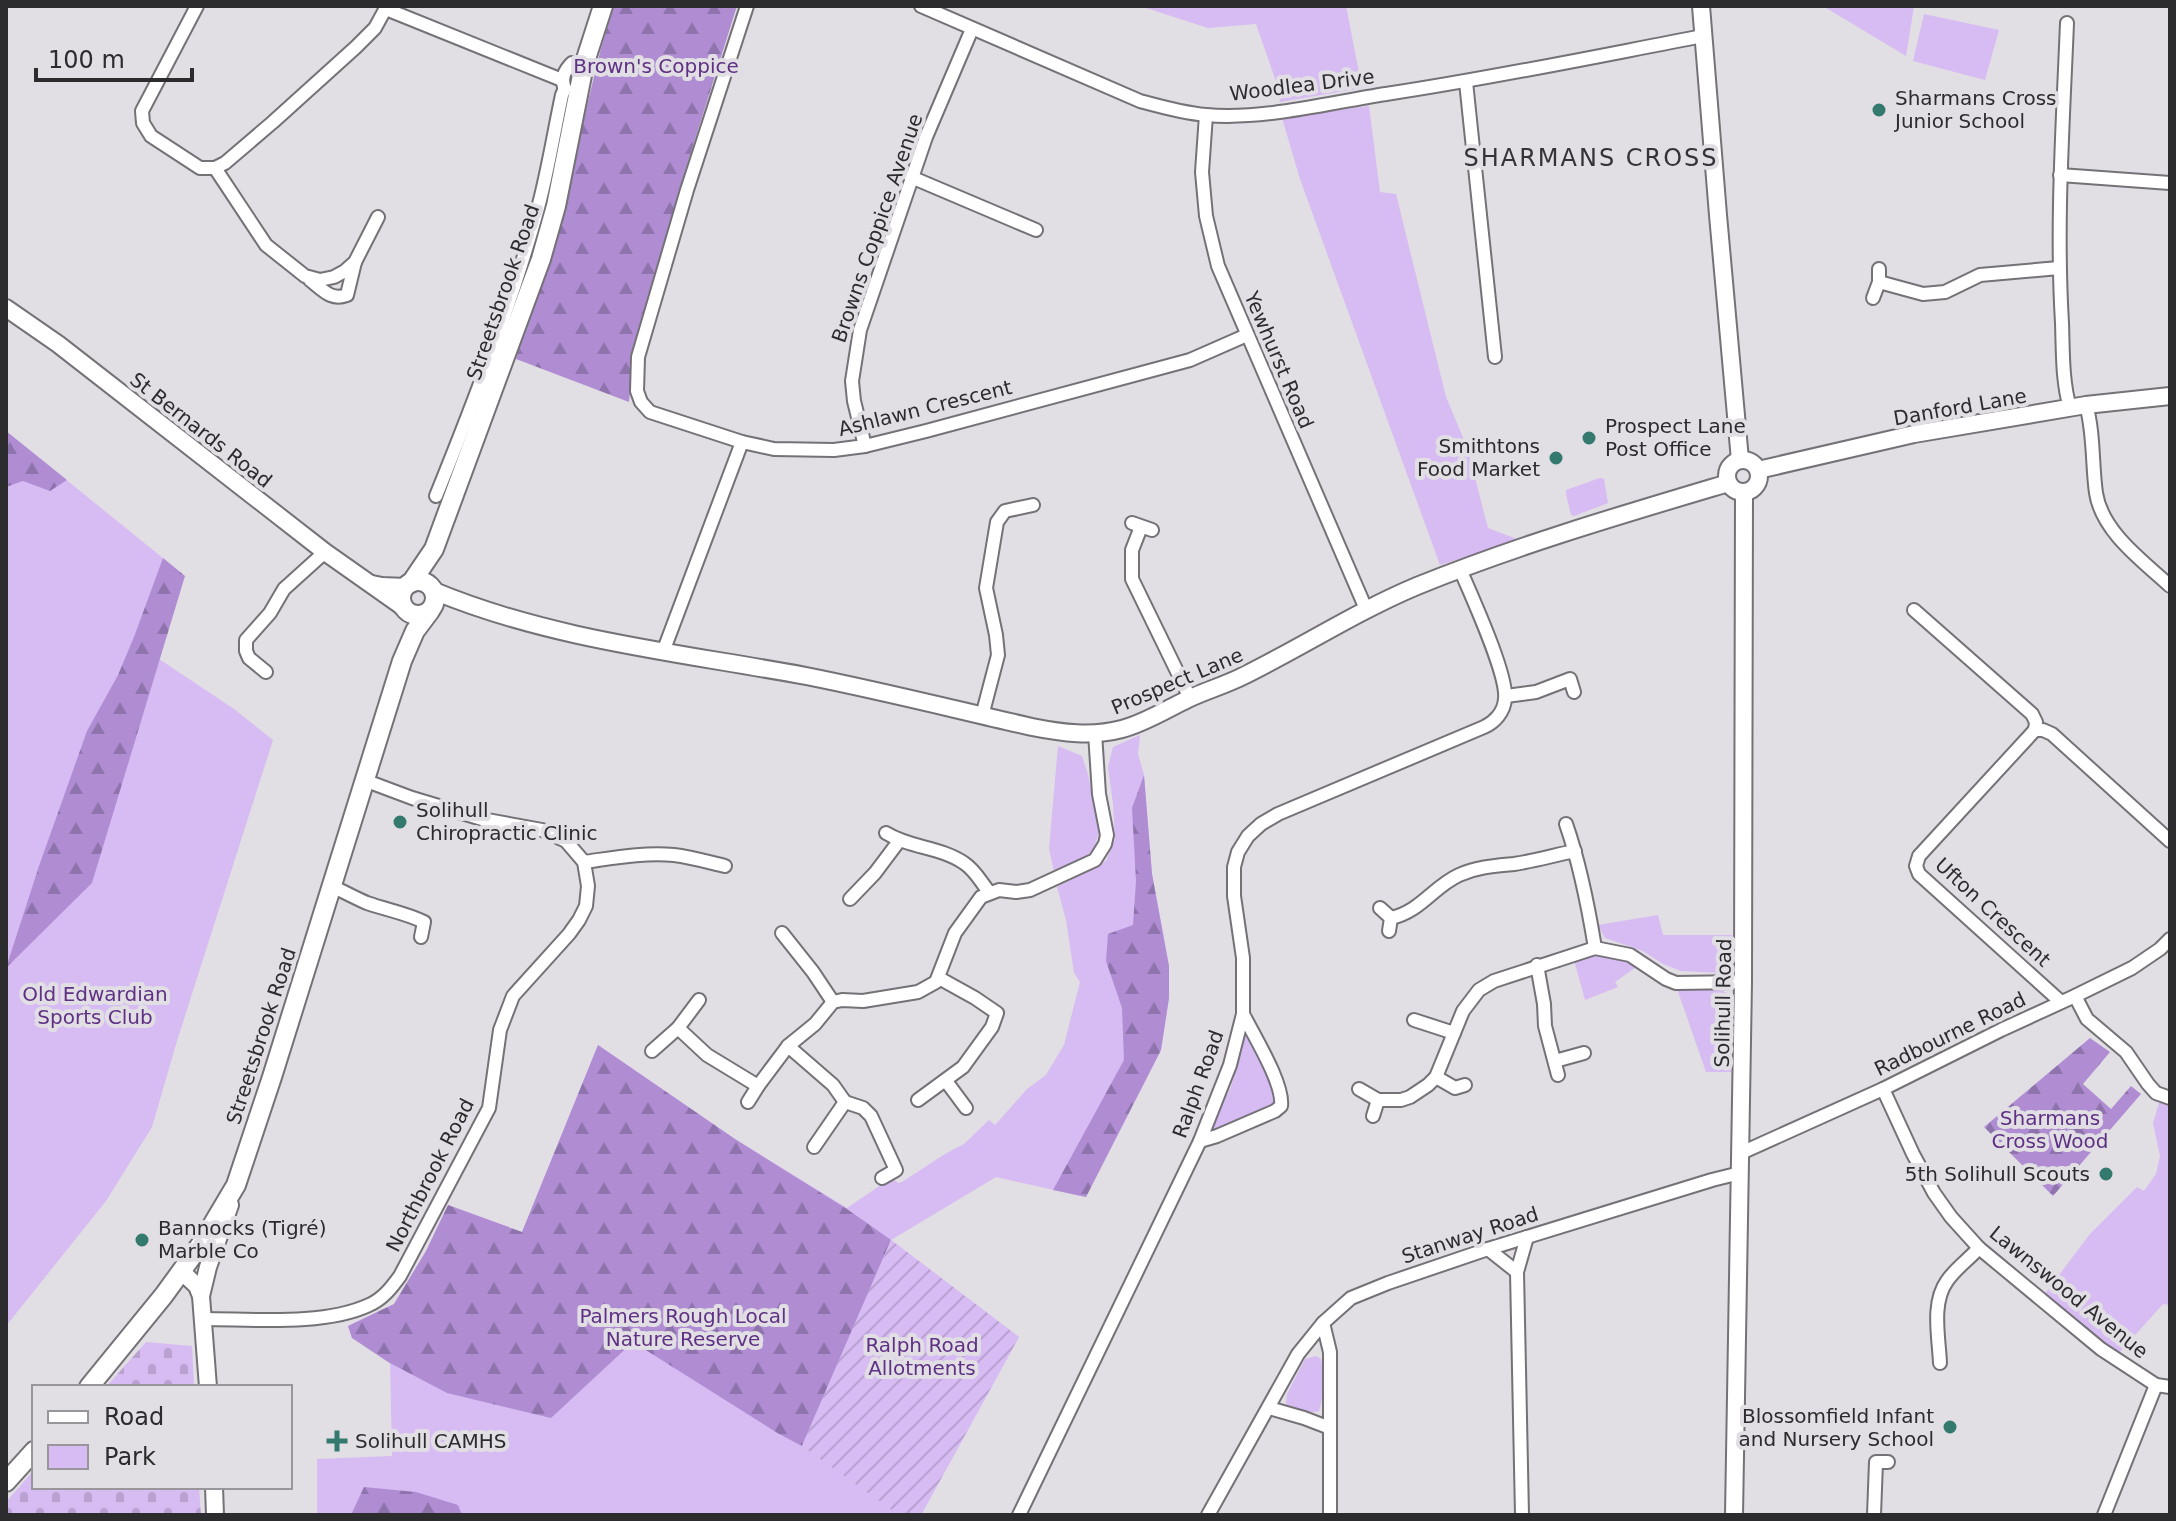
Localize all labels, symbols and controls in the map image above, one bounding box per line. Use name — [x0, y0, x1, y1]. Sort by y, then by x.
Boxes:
scale bar — [36, 32, 192, 82]
text: 100 m — [48, 46, 125, 74]
park label: Brown's Coppice — [573, 54, 739, 78]
street label: Woodlea Drive — [1228, 64, 1376, 106]
place label: Sharmans Cross Junior School — [1893, 86, 2057, 133]
marker: Sharmans Cross Junior School — [1870, 101, 1888, 119]
street label: Browns Coppice Avenue — [826, 110, 928, 346]
district label: SHARMANS CROSS — [1463, 144, 1719, 172]
street label: Streetsbrook Road — [462, 201, 544, 383]
street label: Yewhurst Road — [1239, 287, 1319, 432]
street label: St Bernards Road — [125, 367, 277, 493]
street label: Ashlawn Crescent — [836, 375, 1015, 441]
street label: Danford Lane — [1891, 383, 2029, 431]
place label: Prospect Lane Post Office — [1605, 414, 1746, 461]
marker: Prospect Lane Post Office — [1580, 429, 1598, 447]
place label: Smithtons Food Market — [1417, 434, 1540, 481]
marker: Smithtons Food Market — [1547, 449, 1565, 467]
street label: Prospect Lane — [1108, 642, 1246, 720]
place label: Solihull Chiropractic Clinic — [416, 798, 597, 845]
marker: Solihull Chiropractic Clinic — [391, 813, 409, 831]
street label: Ufton Crescent — [1930, 853, 2056, 972]
street label: Solihull Road — [1710, 938, 1736, 1068]
street label: Streetsbrook Road — [221, 945, 301, 1127]
park label: Old Edwardian Sports Club — [22, 982, 168, 1029]
street label: Radbourne Road — [1870, 987, 2030, 1081]
street label: Ralph Road — [1167, 1027, 1229, 1141]
street label: Northbrook Road — [381, 1094, 479, 1256]
park label: Sharmans Cross Wood — [1992, 1106, 2108, 1153]
place label: 5th Solihull Scouts — [1905, 1162, 2090, 1186]
marker: 5th Solihull Scouts — [2097, 1165, 2115, 1183]
street label: Stanway Road — [1399, 1202, 1541, 1268]
place label: Bannocks (Tigré) Marble Co — [158, 1216, 326, 1263]
street label: Lawnswood Avenue — [1985, 1221, 2153, 1363]
marker: Bannocks (Tigré) Marble Co — [133, 1231, 151, 1249]
park label: Palmers Rough Local Nature Reserve — [579, 1304, 787, 1351]
park label: Ralph Road Allotments — [865, 1333, 979, 1380]
legend — [32, 1385, 292, 1489]
text: Road — [104, 1403, 164, 1431]
place label: Blossomfield Infant and Nursery School — [1739, 1404, 1934, 1451]
marker: Blossomfield Infant and Nursery School — [1941, 1418, 1959, 1436]
place label: Solihull CAMHS — [355, 1429, 507, 1453]
marker: Solihull CAMHS — [326, 1430, 348, 1452]
text: Park — [104, 1443, 156, 1471]

